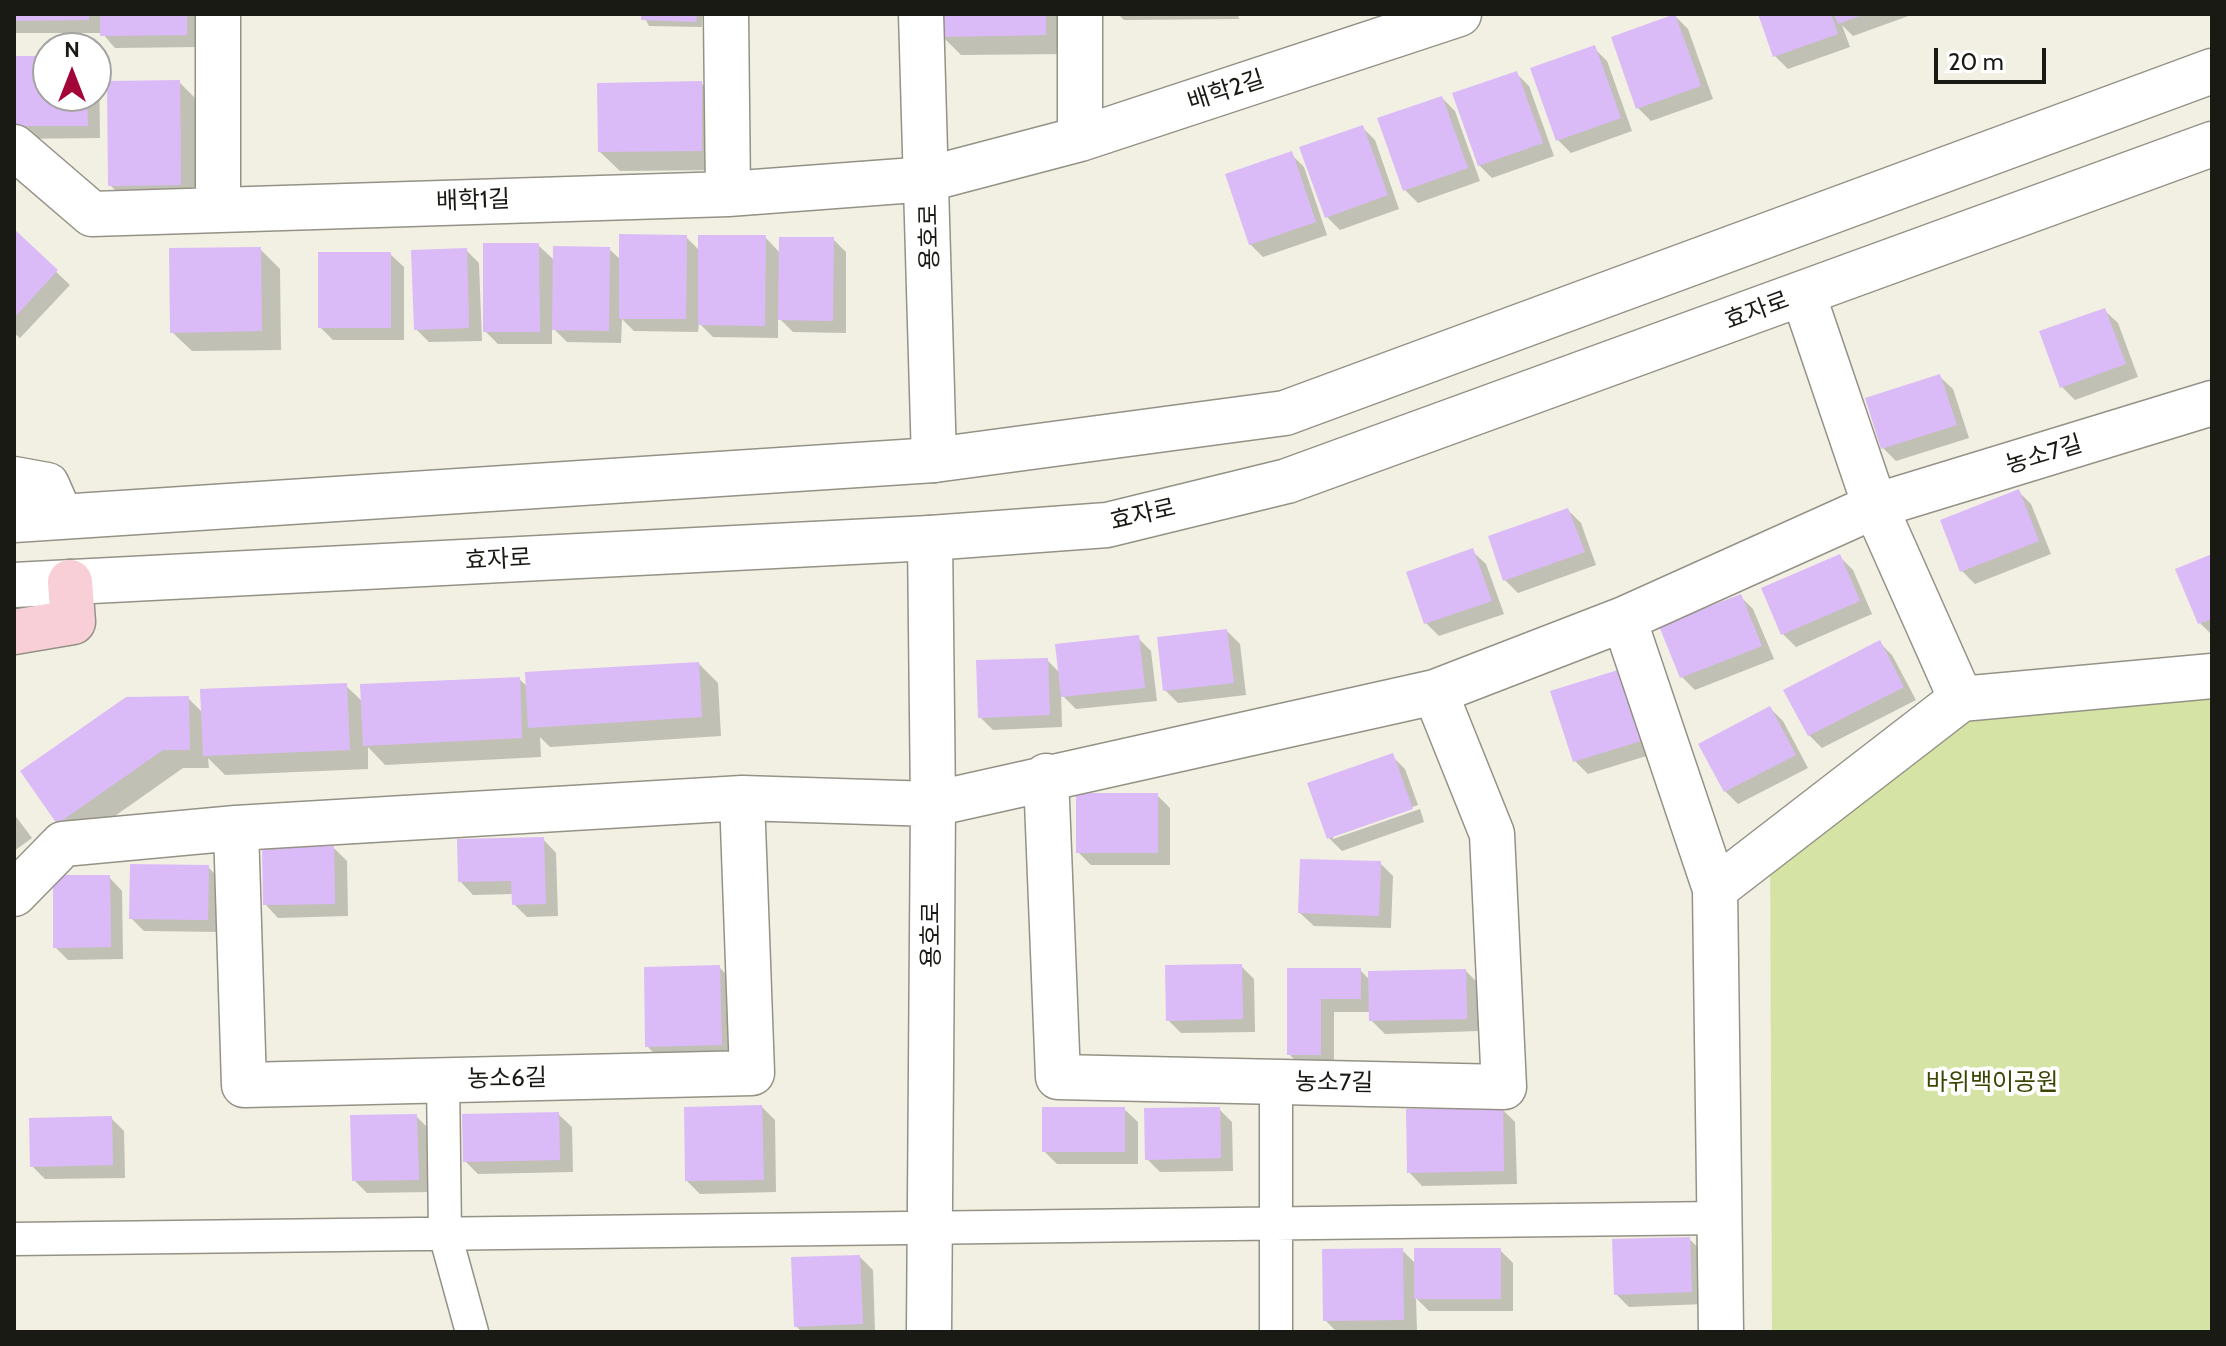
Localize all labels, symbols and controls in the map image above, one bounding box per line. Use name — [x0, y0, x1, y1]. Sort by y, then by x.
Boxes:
north arrow — [32, 32, 112, 112]
scale bar — [1938, 32, 2050, 82]
text: N — [64, 36, 80, 63]
text: 20 m — [1948, 47, 2004, 76]
street label: 배학2길 — [1184, 65, 1268, 117]
street label: 배학1길 — [435, 185, 511, 217]
street label: 용호로 — [915, 204, 945, 270]
street label: 효자로 — [1721, 286, 1793, 336]
street label: 농소7길 — [2002, 430, 2086, 480]
street label: 효자로 — [1107, 494, 1179, 536]
street label: 효자로 — [464, 544, 532, 576]
street label: 용호로 — [918, 902, 946, 968]
street label: 농소6길 — [467, 1064, 547, 1094]
street label: 농소7길 — [1295, 1068, 1373, 1098]
park label: 바위백이공원 — [1926, 1069, 2058, 1097]

